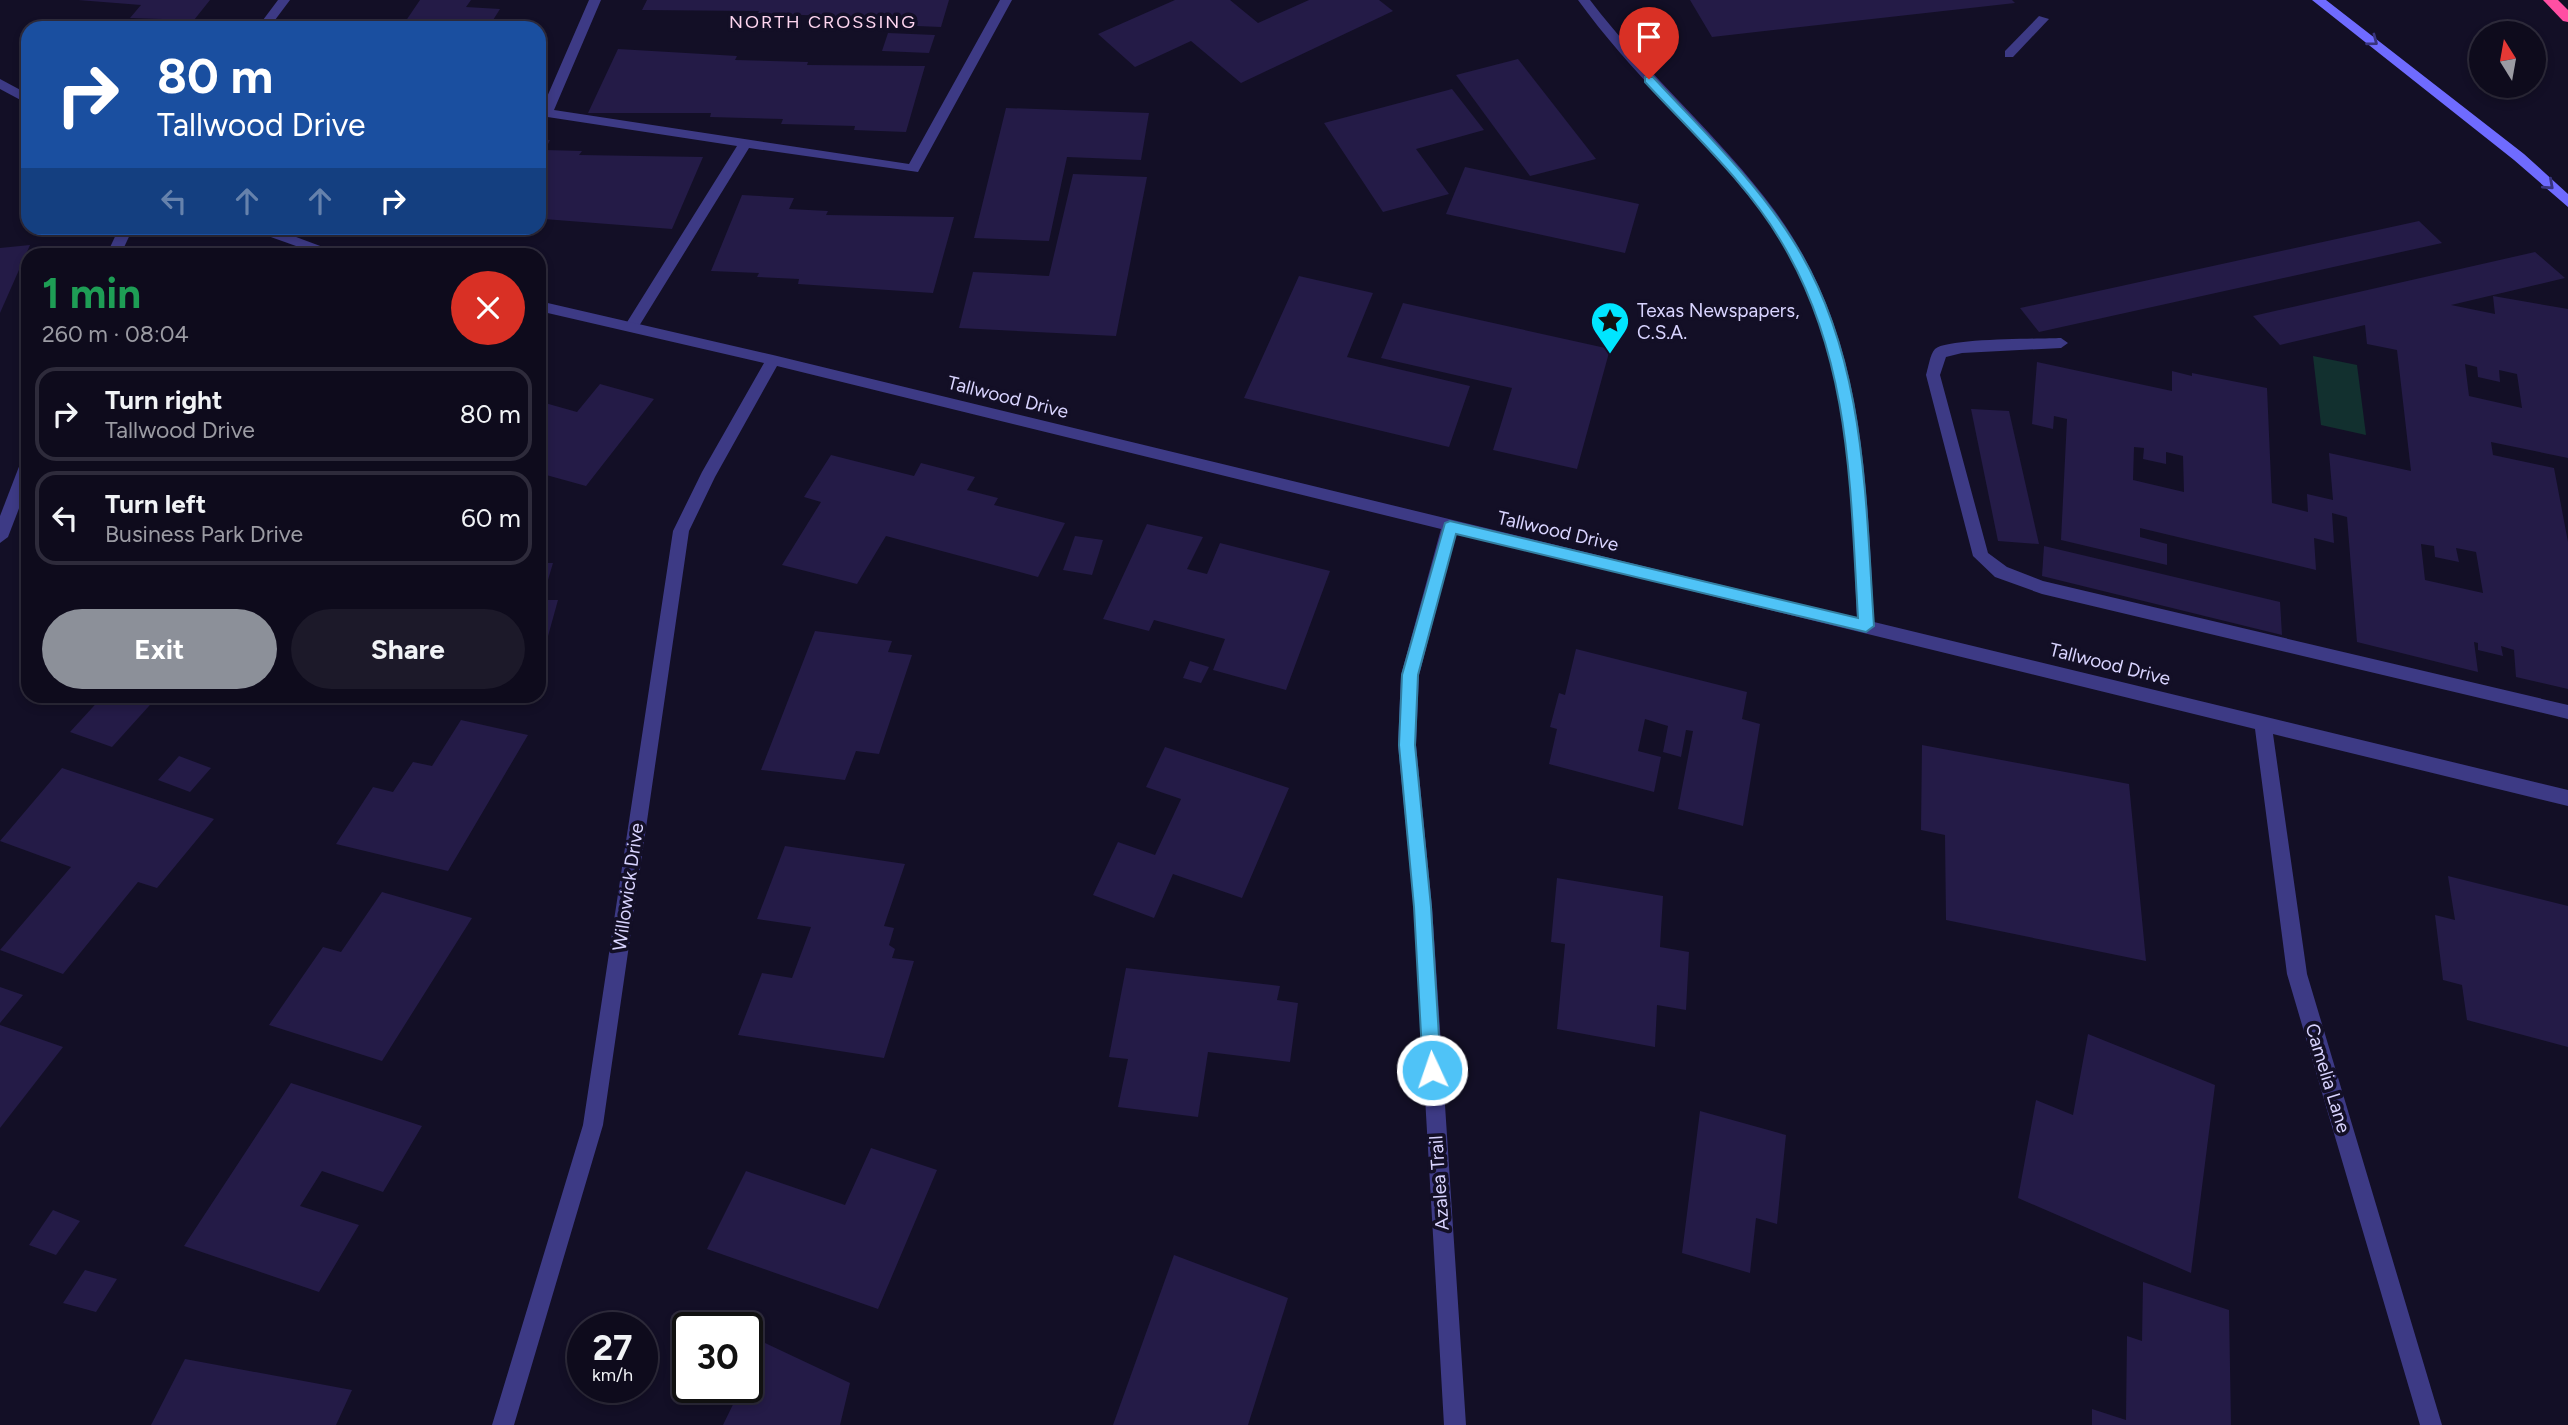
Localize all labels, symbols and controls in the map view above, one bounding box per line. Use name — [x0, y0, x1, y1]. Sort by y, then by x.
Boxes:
pin — [1619, 7, 1679, 79]
district label: NORTH CROSSING — [729, 11, 917, 33]
icon: arrive — [1630, 18, 1668, 56]
north arrow — [2469, 21, 2546, 98]
map controls — [2469, 21, 2546, 98]
one-way arrow — [2365, 33, 2377, 45]
text: 80 m — [157, 46, 273, 105]
icon: right — [42, 49, 133, 140]
text: Tallwood Drive — [157, 106, 366, 144]
one-way arrow — [2541, 176, 2554, 189]
icon: left — [155, 182, 193, 220]
icon: ahead — [228, 182, 266, 220]
icon: ahead — [301, 182, 339, 220]
icon: right — [374, 182, 412, 220]
text: 1 min — [42, 268, 141, 319]
button: close — [451, 271, 525, 345]
place label: Texas Newspapers, C.S.A. — [1637, 299, 1799, 344]
place icon: Texas Newspapers, C.S.A. — [1589, 300, 1631, 355]
text: 260 m · 08:04 — [42, 320, 189, 348]
street label: Tallwood Drive — [945, 371, 1071, 423]
text: Turn right — [105, 384, 222, 416]
icon: right — [46, 395, 84, 433]
text: 80 m — [460, 398, 521, 430]
text: Tallwood Drive — [105, 416, 255, 444]
text: Turn left — [105, 488, 206, 520]
icon: left — [46, 499, 84, 537]
text: 60 m — [461, 502, 521, 534]
street label: Tallwood Drive — [1495, 506, 1621, 556]
text: Business Park Drive — [105, 520, 303, 548]
button: Exit — [42, 609, 277, 689]
button: Share — [291, 609, 525, 689]
street label: Tallwood Drive — [2047, 638, 2173, 690]
street label: Willowick Drive — [608, 821, 648, 953]
street label: Camelia Lane — [2300, 1020, 2356, 1136]
position arrow — [1395, 1033, 1469, 1107]
street label: Azalea Trail — [1424, 1135, 1454, 1231]
speed limit sign: 30 — [672, 1312, 763, 1403]
text: 27 — [593, 1327, 632, 1369]
text: km/h — [592, 1364, 633, 1386]

